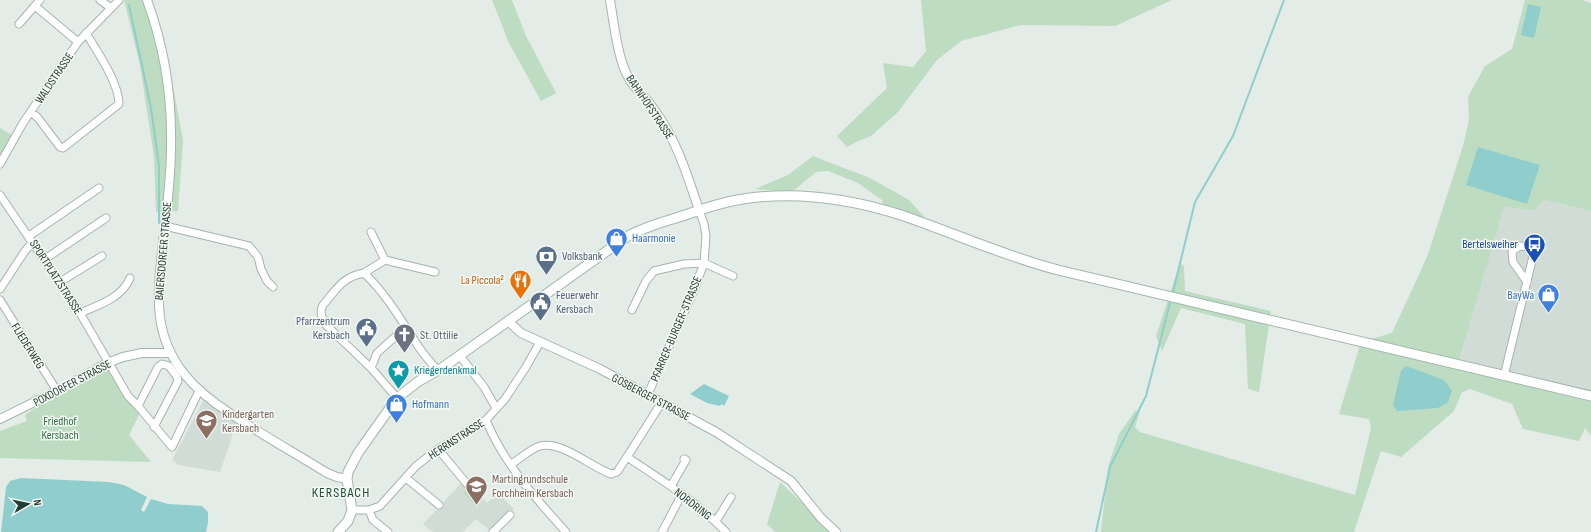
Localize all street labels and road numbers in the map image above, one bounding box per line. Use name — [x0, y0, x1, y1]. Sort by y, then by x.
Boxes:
street label: WALDSTRASSE — [32, 50, 77, 107]
street label: BAHNHOFSTRASSE — [622, 72, 677, 142]
street label: BAIERSDORFER STRASSE — [152, 201, 175, 301]
street label: SPORTPLATZSTRASSE — [26, 237, 85, 317]
street label: PFARRER-BURGER-STRASSE — [647, 274, 705, 384]
street label: FLIEDERWEG — [8, 320, 48, 372]
street label: POXDORFER STRASSE — [31, 357, 114, 410]
street label: GOSBERGER STRASSE — [609, 370, 693, 424]
street label: HERRNSTRASSE — [425, 416, 487, 463]
street label: NORDRING — [671, 485, 714, 524]

